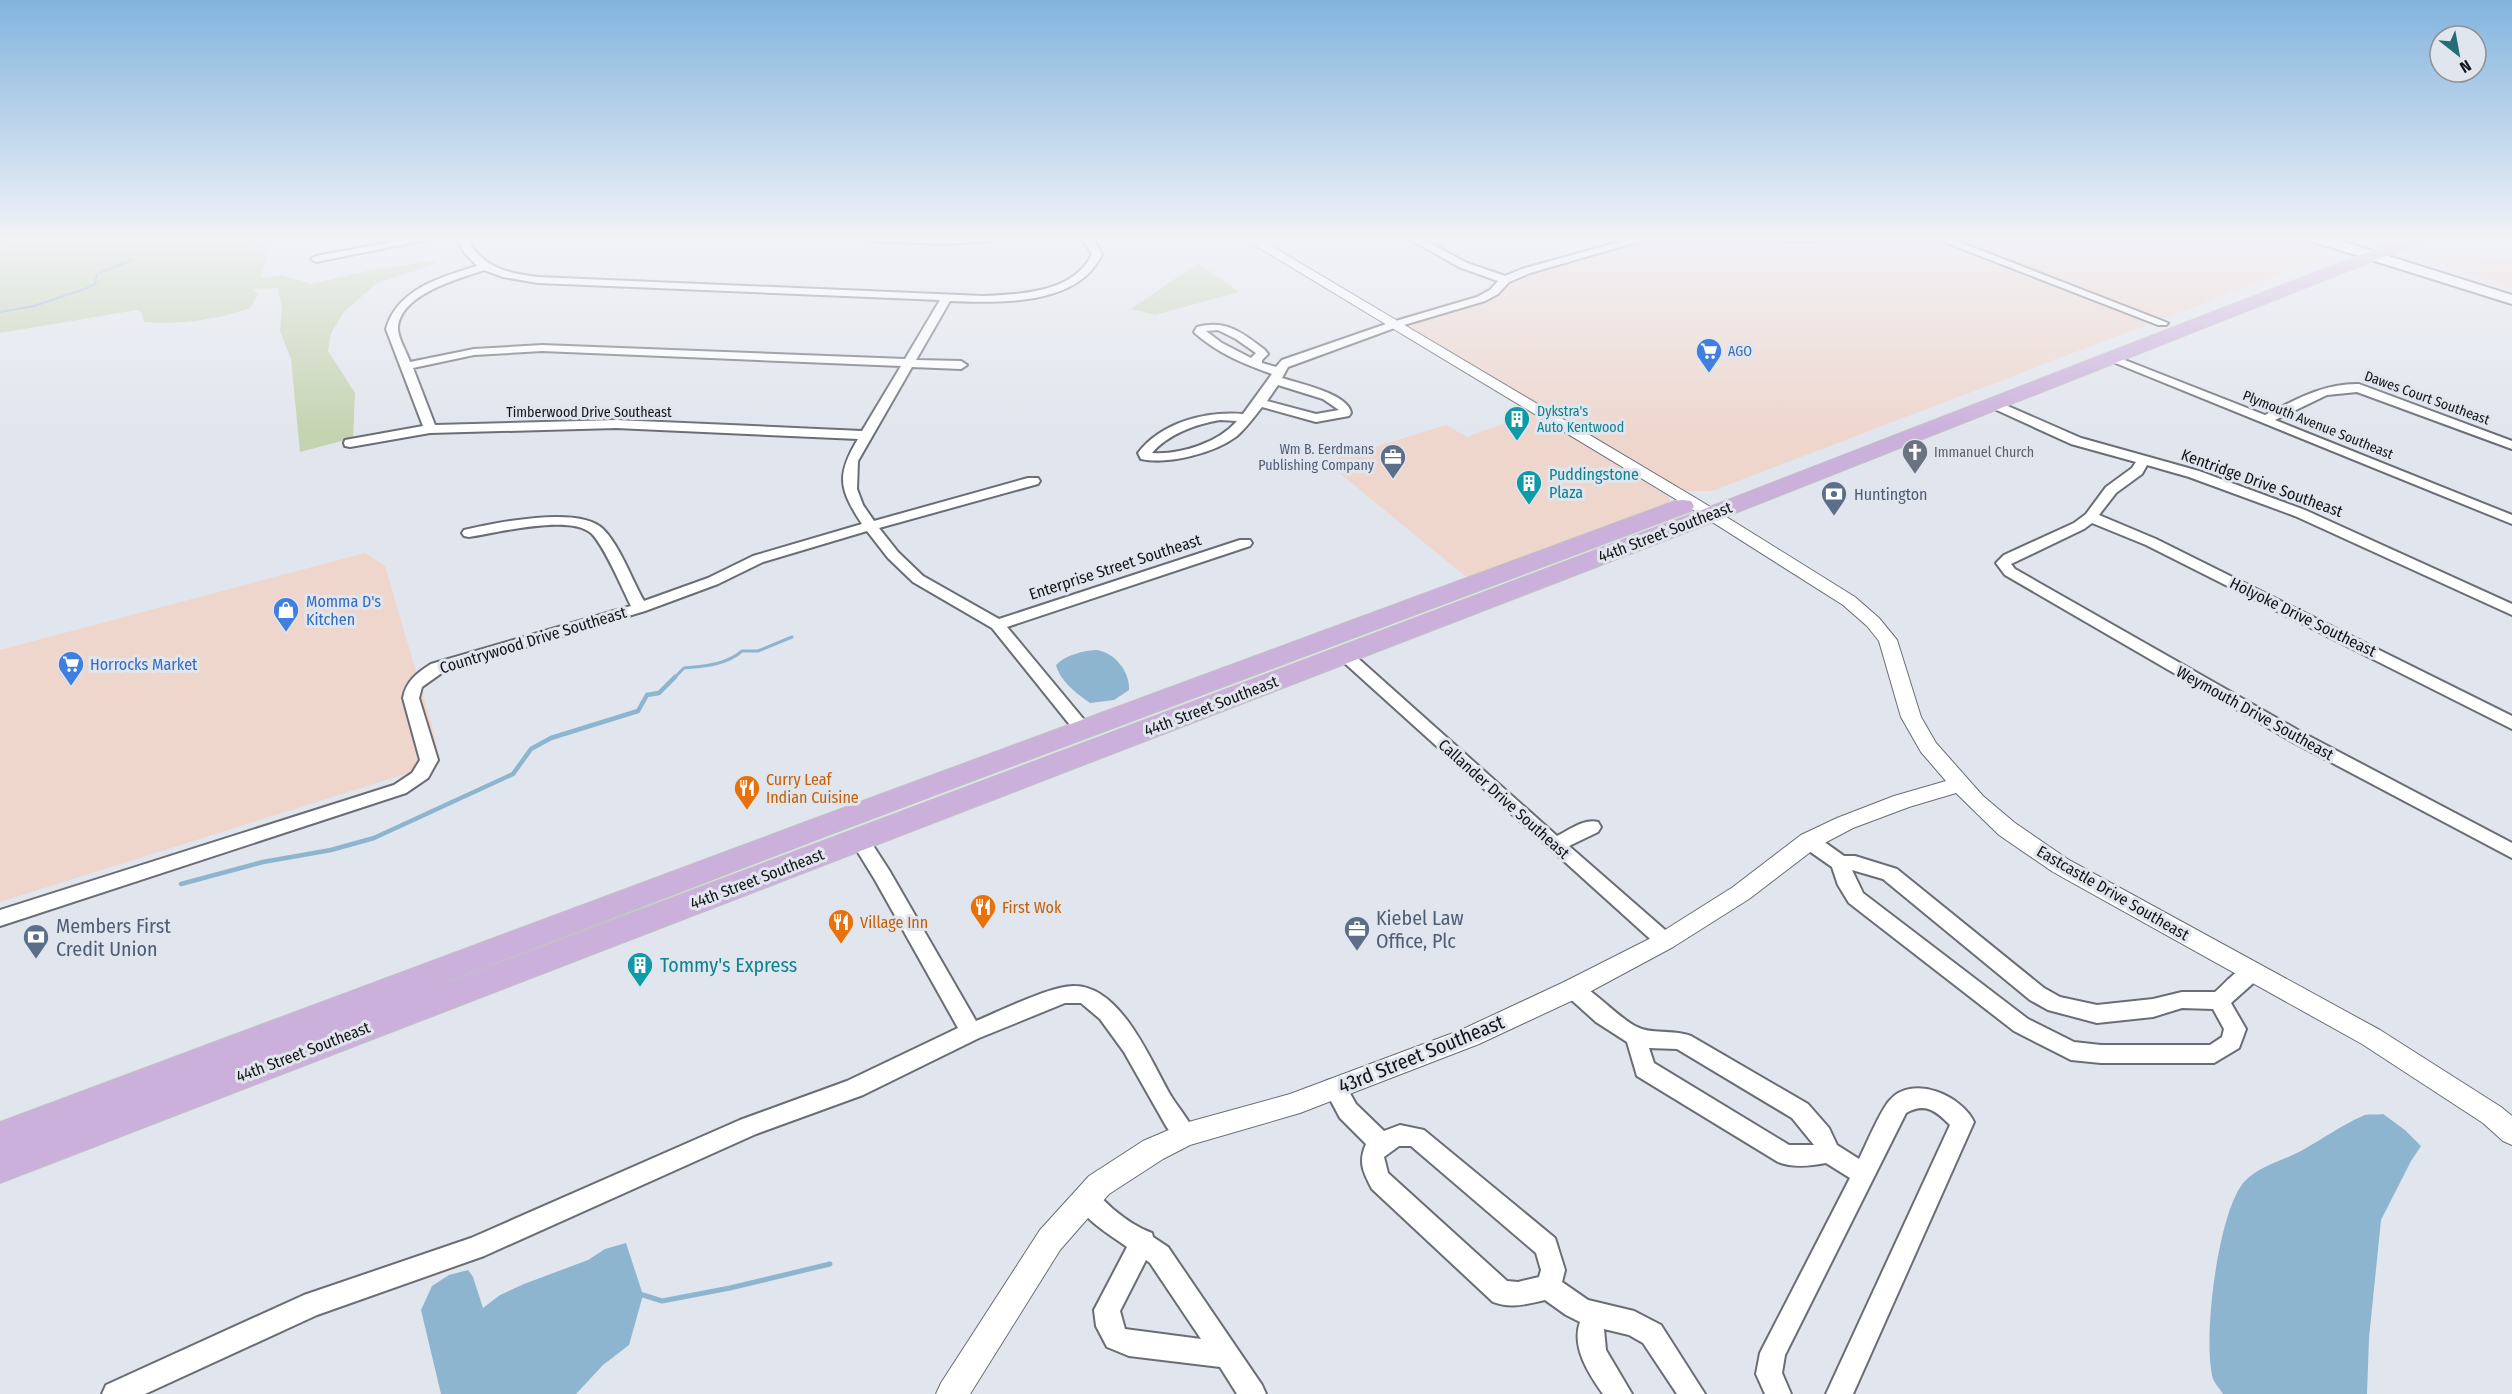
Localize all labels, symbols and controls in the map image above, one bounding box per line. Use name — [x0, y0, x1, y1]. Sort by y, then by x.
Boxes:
north arrow — [2428, 24, 2488, 84]
text: N — [2456, 56, 2474, 77]
supermarket icon: AGO — [1694, 336, 1724, 374]
place label: AGO — [1728, 343, 1752, 360]
street label: Dawes Court Southeast — [2362, 367, 2492, 429]
street label: Plymouth Avenue Southeast — [2240, 387, 2396, 463]
place label: Dykstra's Auto Kentwood — [1537, 403, 1624, 436]
street label: Timberwood Drive Southeast — [506, 404, 672, 421]
building icon: Dykstra's Auto Kentwood — [1502, 404, 1532, 442]
church icon: Immanuel Church — [1900, 437, 1930, 475]
place label: Wm B. Eerdmans Publishing Company — [1258, 441, 1375, 474]
office icon: Wm B. Eerdmans Publishing Company — [1378, 442, 1408, 480]
place label: Immanuel Church — [1934, 444, 2034, 461]
street label: Kentridge Drive Southeast — [2179, 445, 2346, 521]
place label: Puddingstone Plaza — [1549, 465, 1639, 502]
building icon: Puddingstone Plaza — [1514, 468, 1544, 506]
bank icon: Huntington — [1819, 479, 1849, 517]
place label: Huntington — [1854, 485, 1928, 504]
street label: 44th Street Southeast — [1595, 497, 1735, 566]
street label: Enterprise Street Southeast — [1027, 530, 1204, 604]
street label: Holyoke Drive Southeast — [2227, 573, 2380, 661]
place label: Momma D's Kitchen — [306, 592, 381, 629]
shop icon: Momma D's Kitchen — [271, 595, 301, 633]
street label: Countrywood Drive Southeast — [437, 602, 629, 677]
supermarket icon: Horrocks Market — [56, 649, 86, 687]
place label: Horrocks Market — [90, 655, 198, 674]
street label: Weymouth Drive Southeast — [2173, 662, 2338, 765]
street label: 44th Street Southeast — [1141, 671, 1281, 740]
street label: Callander Drive Southeast — [1435, 735, 1574, 863]
place label: Curry Leaf Indian Cuisine — [766, 770, 859, 807]
restaurant icon: Curry Leaf Indian Cuisine — [732, 773, 762, 811]
street label: Eastcastle Drive Southeast — [2034, 842, 2193, 945]
street label: 44th Street Southeast — [687, 844, 827, 913]
restaurant icon: First Wok — [968, 892, 998, 930]
place label: First Wok — [1002, 898, 1062, 917]
place label: Kiebel Law Office, Plc — [1376, 906, 1464, 953]
restaurant icon: Village Inn — [826, 907, 856, 945]
place label: Village Inn — [860, 913, 928, 932]
place label: Members First Credit Union — [56, 914, 171, 961]
office icon: Kiebel Law Office, Plc — [1342, 914, 1372, 952]
bank icon: Members First Credit Union — [21, 922, 51, 960]
building icon: Tommy's Express — [625, 950, 655, 988]
place label: Tommy's Express — [660, 953, 797, 977]
street label: 43rd Street Southeast — [1335, 1010, 1508, 1098]
street label: 44th Street Southeast — [233, 1017, 373, 1086]

